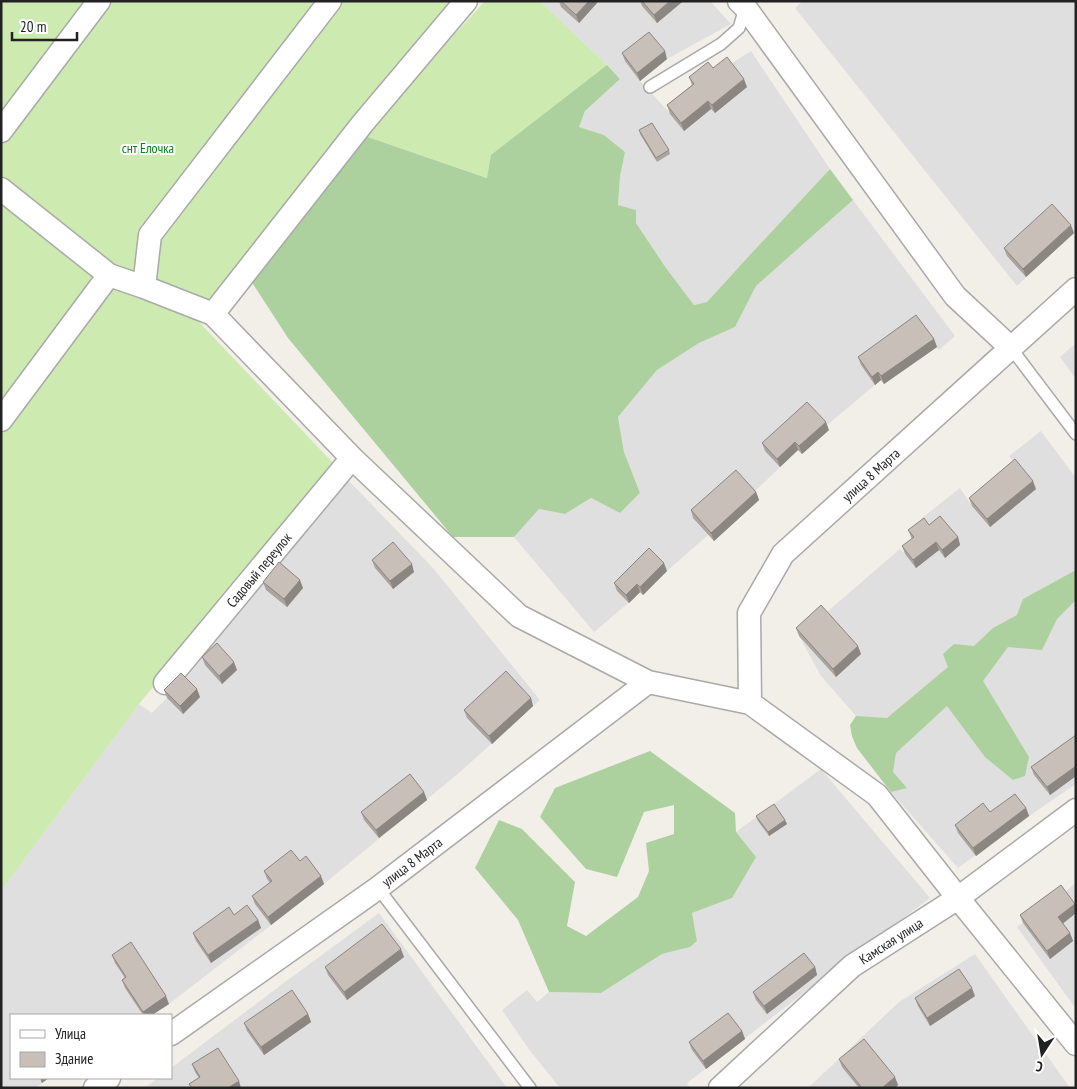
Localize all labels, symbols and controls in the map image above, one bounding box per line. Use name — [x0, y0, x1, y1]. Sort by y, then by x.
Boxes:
scale bar — [12, 10, 78, 42]
text: 20 m — [20, 17, 46, 36]
park label: снт Елочка — [122, 139, 174, 157]
street label: улица 8 Марта — [838, 444, 904, 506]
street label: Садовый переулок — [222, 528, 296, 611]
street label: улица 8 Марта — [378, 833, 446, 891]
street label: Камская улица — [856, 914, 926, 968]
legend — [10, 1014, 172, 1079]
text: Улица — [55, 1024, 86, 1043]
north arrow — [1017, 1029, 1067, 1079]
text: Здание — [55, 1049, 93, 1068]
text: С — [1034, 1057, 1044, 1076]

